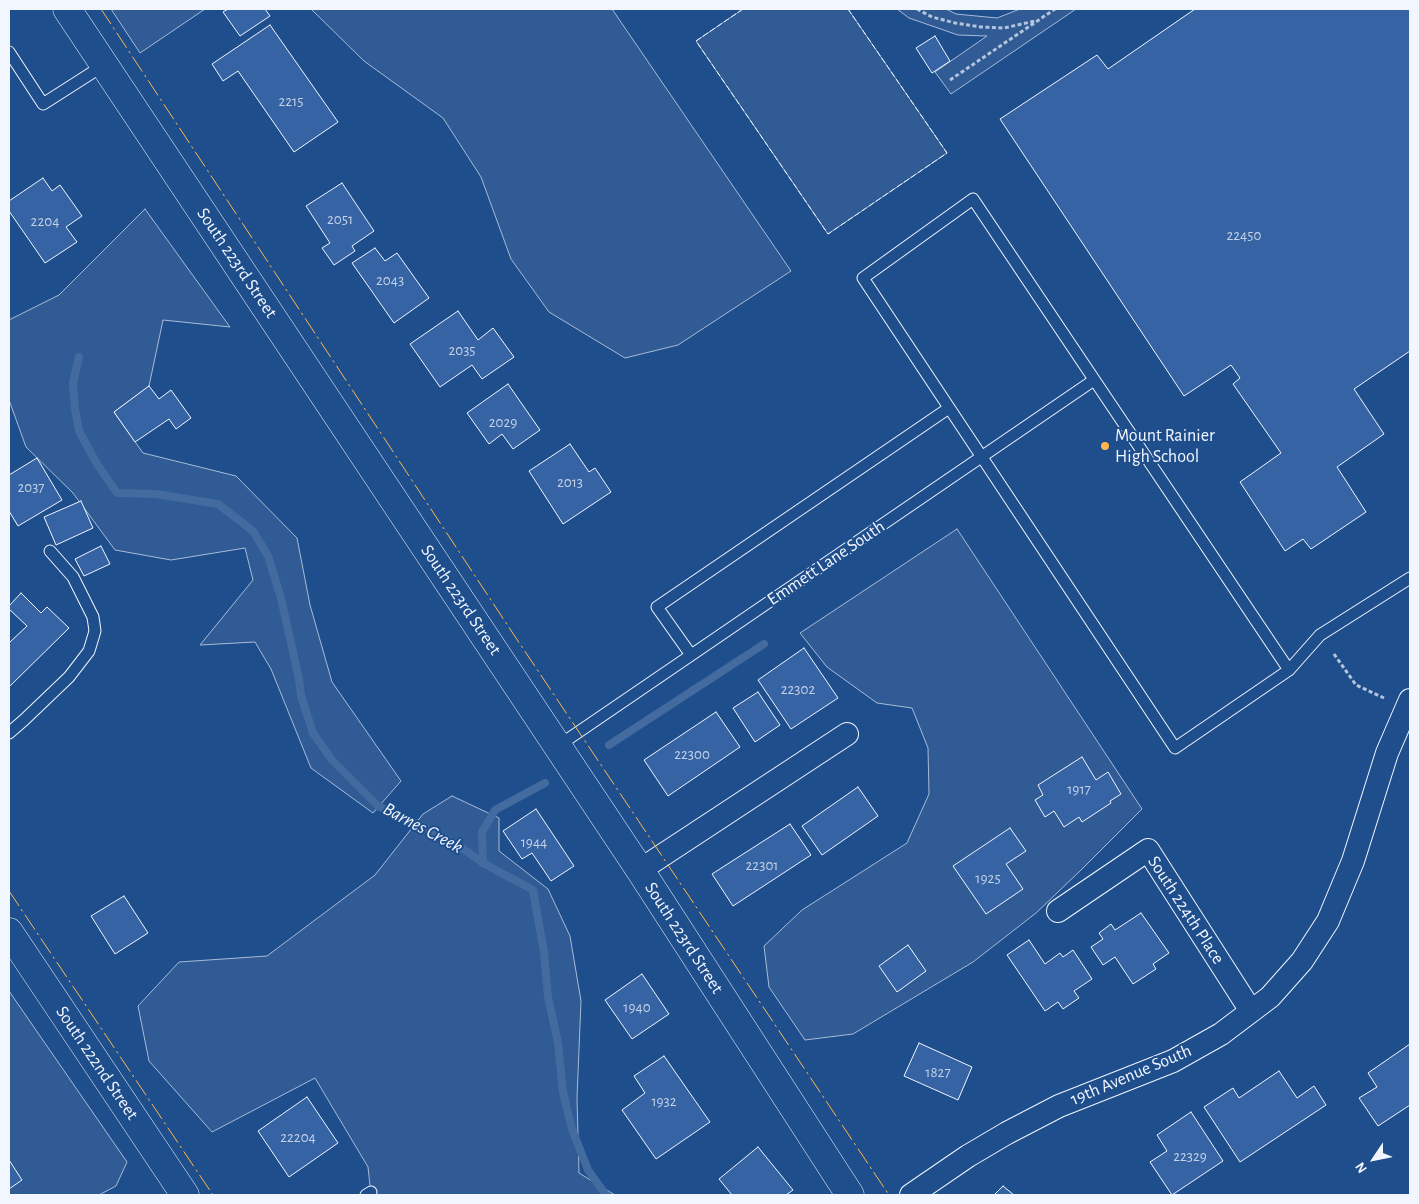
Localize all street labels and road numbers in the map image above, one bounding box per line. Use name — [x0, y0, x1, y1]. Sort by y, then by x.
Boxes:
street label: South 223rd Street — [192, 204, 282, 322]
street label: Emmett Lane South — [763, 516, 889, 610]
street label: South 223rd Street — [416, 541, 506, 659]
street label: South 224th Place — [1143, 852, 1229, 968]
street label: South 223rd Street — [640, 878, 728, 998]
street label: South 222nd Street — [51, 1002, 143, 1124]
street label: 19th Avenue South — [1067, 1040, 1195, 1110]

